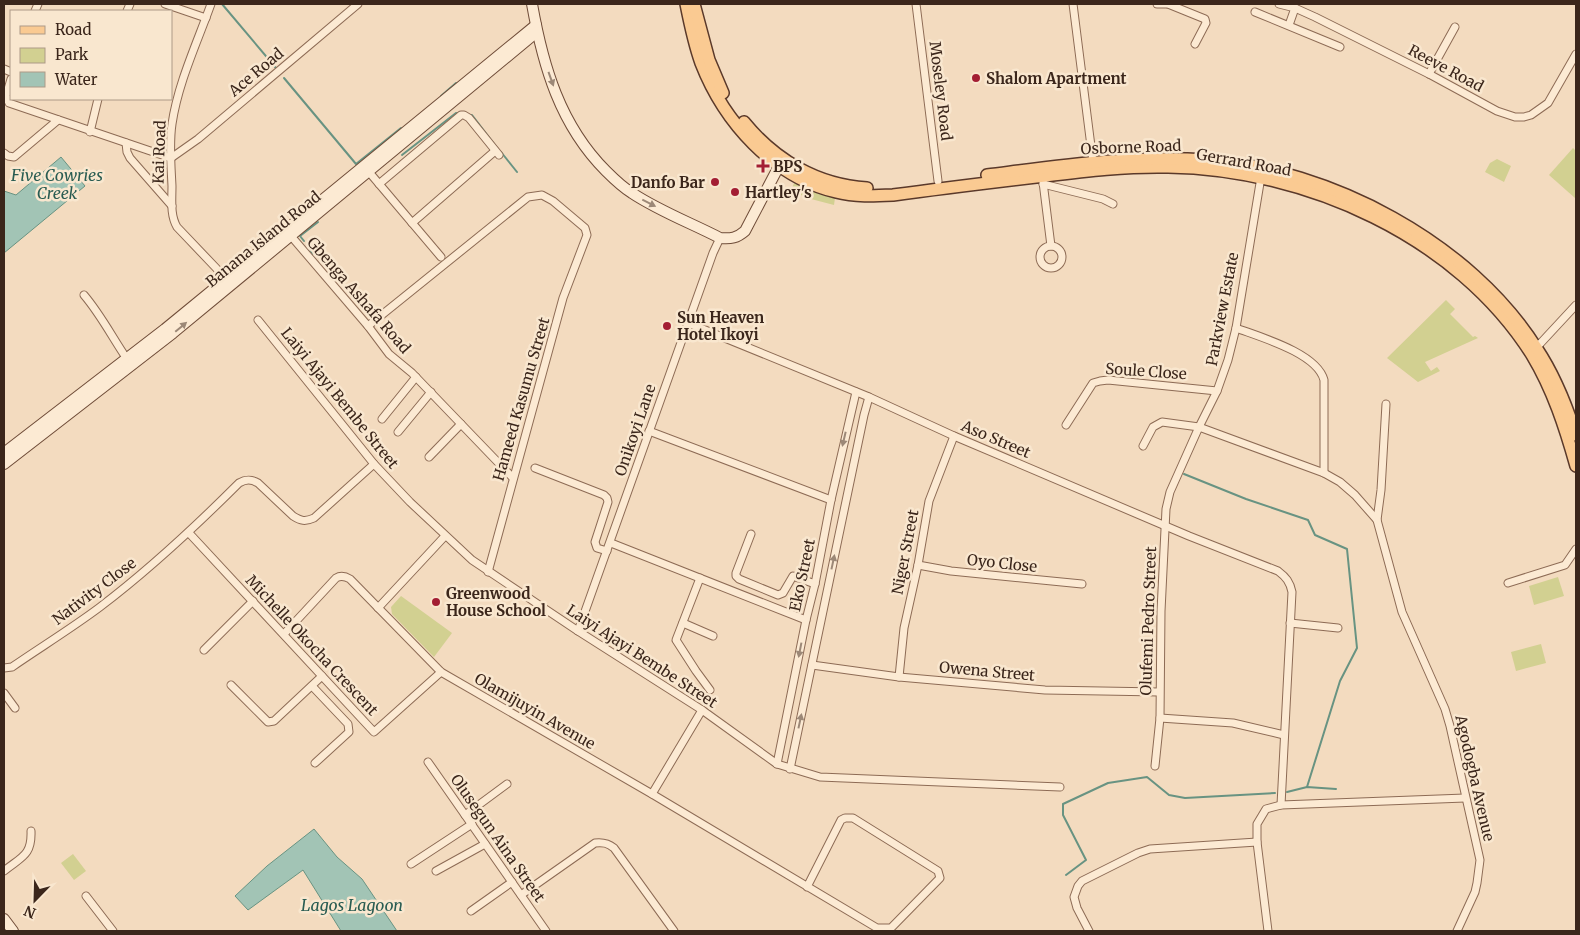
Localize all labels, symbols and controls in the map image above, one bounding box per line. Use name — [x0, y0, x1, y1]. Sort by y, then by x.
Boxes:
legend — [10, 10, 172, 100]
text: Road — [55, 20, 91, 39]
street label: Moseley Road — [925, 40, 957, 142]
street label: Reeve Road — [1405, 40, 1487, 96]
street label: Ace Road — [224, 44, 287, 101]
text: Park — [55, 45, 89, 64]
place label: Shalom Apartment — [986, 69, 1127, 88]
text: Water — [54, 70, 98, 89]
one-way arrow — [548, 72, 555, 87]
marker: Shalom Apartment — [970, 72, 982, 84]
street label: Kai Road — [148, 120, 170, 184]
street label: Osborne Road — [1080, 136, 1182, 158]
street label: Gerrard Road — [1195, 144, 1293, 180]
place label: BPS — [773, 157, 802, 176]
marker: BPS — [757, 160, 769, 172]
water label: Five Cowries Creek — [10, 165, 103, 203]
place label: Danfo Bar — [631, 173, 705, 192]
marker: Danfo Bar — [709, 176, 721, 188]
place label: Hartley's — [745, 183, 812, 202]
marker: Hartley's — [729, 186, 741, 198]
street label: Banana Island Road — [202, 187, 324, 291]
one-way arrow — [642, 199, 657, 207]
street label: Gbenga Ashafa Road — [303, 233, 415, 357]
street label: Parkview Estate — [1202, 250, 1242, 367]
place label: Sun Heaven Hotel Ikoyi — [677, 308, 764, 344]
street label: Hameed Kasumu Street — [489, 315, 554, 483]
marker: Sun Heaven Hotel Ikoyi — [661, 320, 673, 332]
one-way arrow — [174, 322, 187, 333]
street label: Laiyi Ajayi Bembe Street — [277, 324, 403, 472]
street label: Soule Close — [1105, 359, 1188, 383]
street label: Onikoyi Lane — [610, 381, 660, 479]
street label: Aso Street — [958, 416, 1034, 462]
one-way arrow — [840, 432, 848, 447]
street label: Niger Street — [887, 508, 923, 596]
street label: Eko Street — [785, 537, 819, 613]
street label: Olufemi Pedro Street — [1136, 546, 1160, 696]
street label: Oyo Close — [966, 550, 1038, 576]
street label: Nativity Close — [48, 553, 140, 629]
one-way arrow — [830, 554, 838, 570]
street label: Michelle Okocha Crescent — [242, 571, 382, 719]
place label: Greenwood House School — [446, 584, 546, 620]
marker: Greenwood House School — [430, 596, 442, 608]
street label: Laiyi Ajayi Bembe Street — [563, 600, 721, 712]
one-way arrow — [796, 642, 804, 657]
street label: Owena Street — [938, 657, 1036, 685]
street label: Olamijuyin Avenue — [471, 669, 599, 753]
street label: Agodogba Avenue — [1451, 712, 1499, 843]
one-way arrow — [797, 713, 805, 729]
street label: Olusegun Aina Street — [447, 770, 549, 906]
north arrow — [10, 875, 60, 925]
water label: Lagos Lagoon — [301, 895, 403, 915]
text: N — [21, 902, 39, 922]

